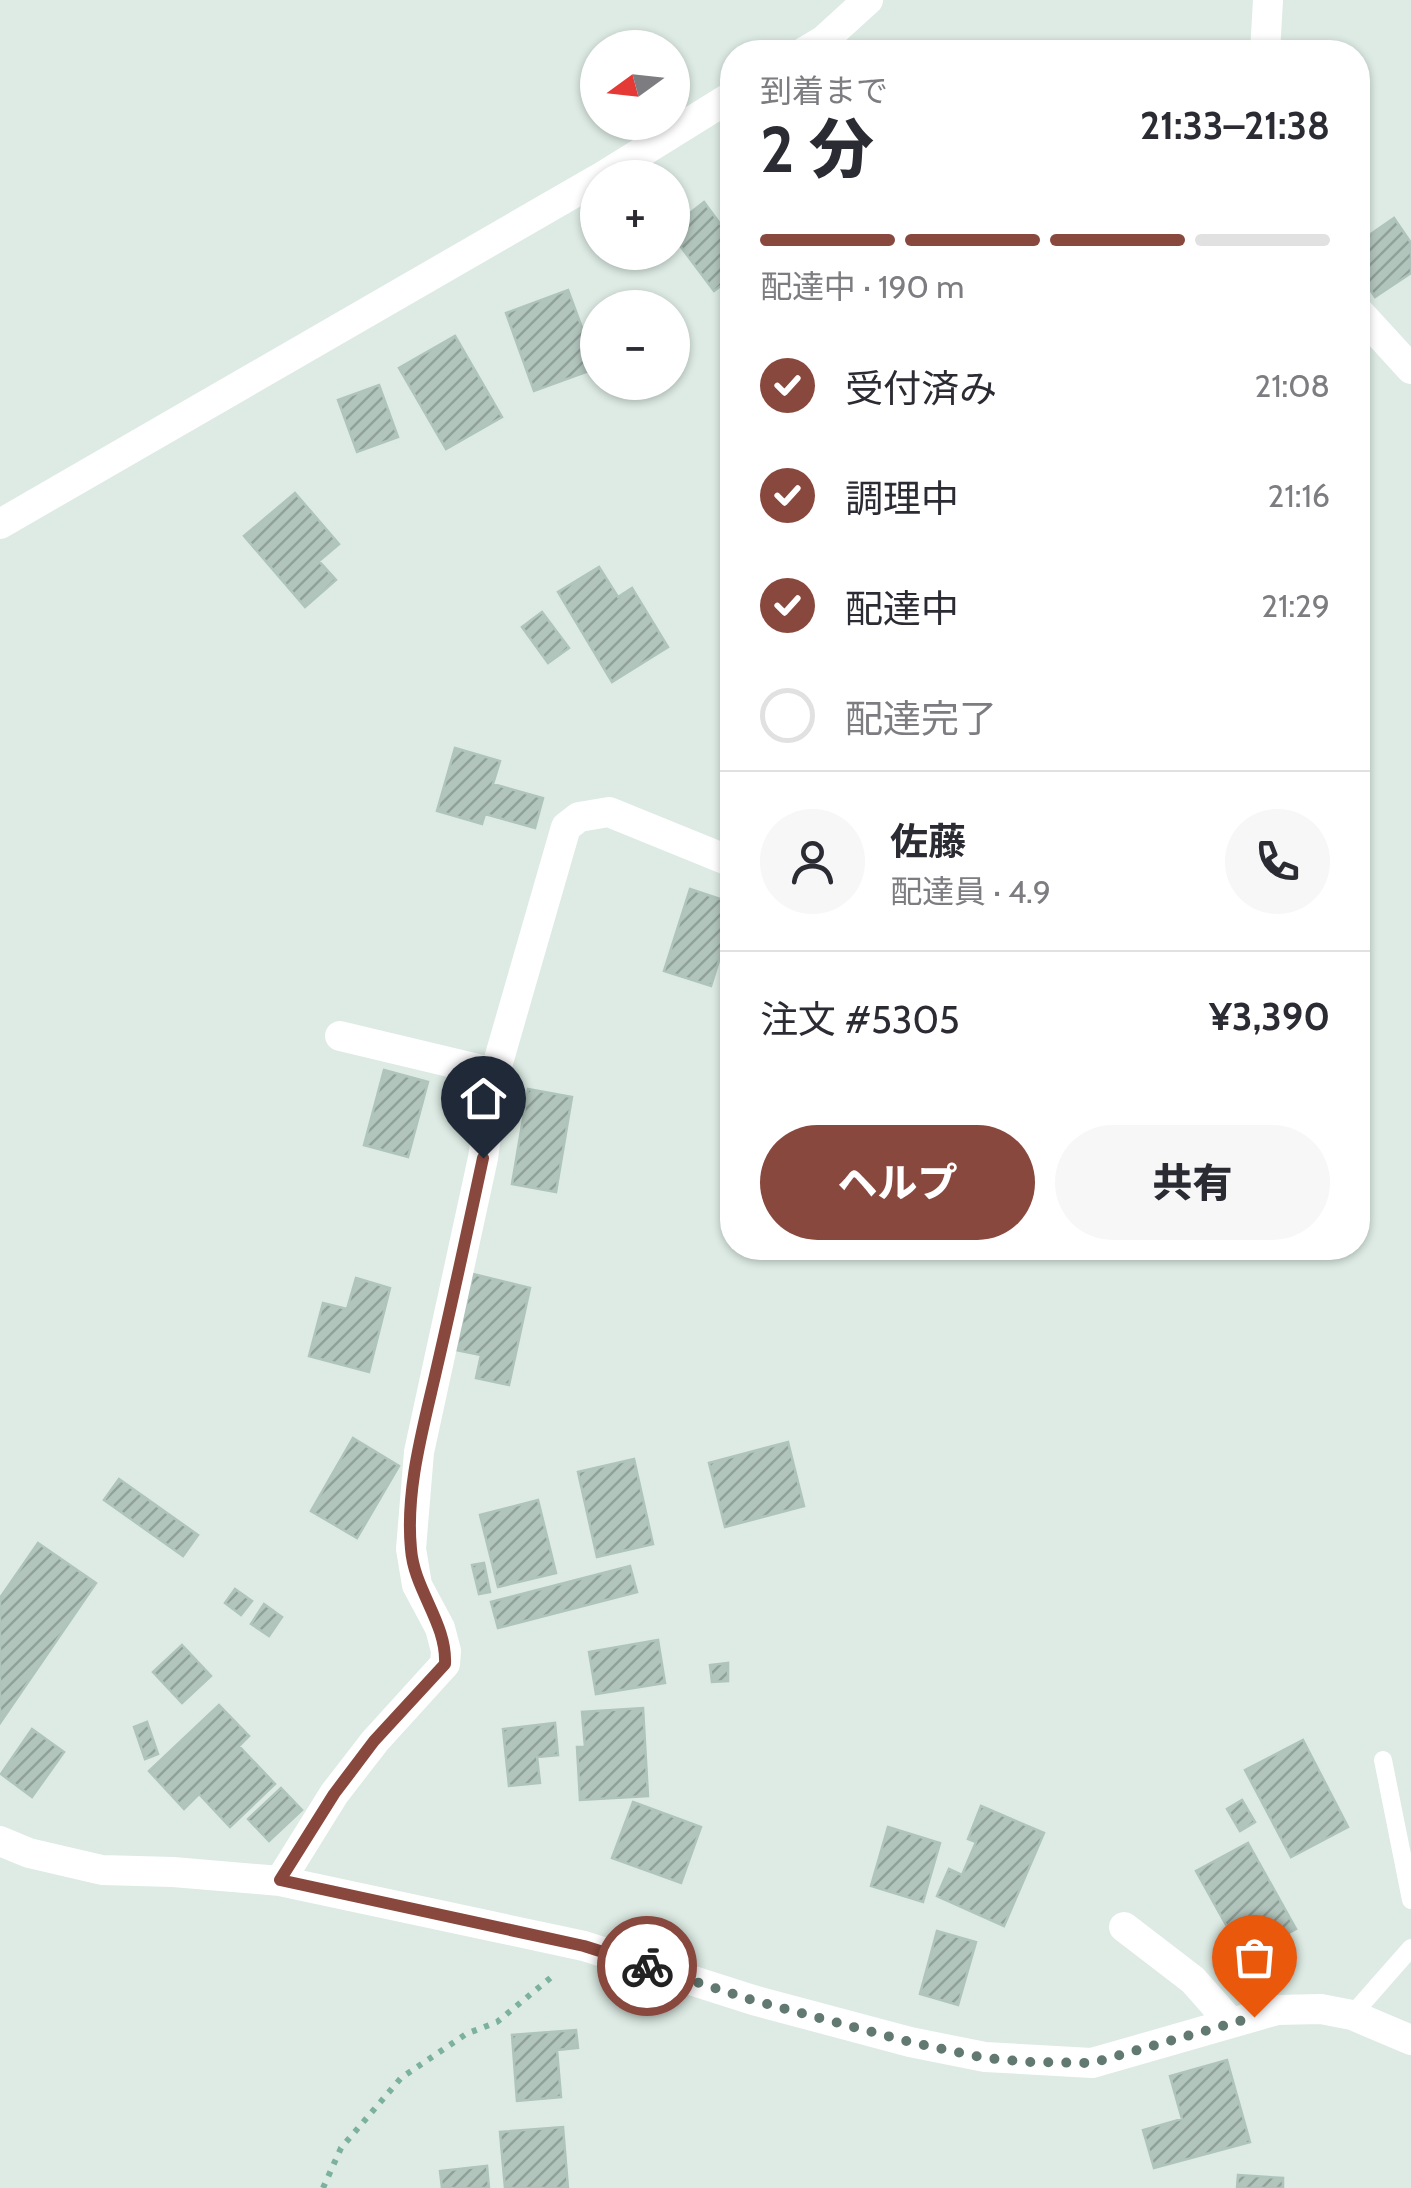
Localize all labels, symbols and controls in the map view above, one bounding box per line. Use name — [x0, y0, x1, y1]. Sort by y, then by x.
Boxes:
north arrow — [580, 30, 690, 140]
map controls — [580, 30, 690, 400]
text: 到着まで — [760, 71, 888, 110]
text: 21:33–21:38 — [1140, 102, 1330, 149]
text: 2 分 — [760, 109, 874, 188]
button: + — [580, 160, 690, 270]
text: 配達中 · 190 m — [760, 267, 964, 306]
button: − — [580, 290, 690, 400]
icon: check — [760, 358, 815, 413]
text: 受付済み — [845, 365, 997, 412]
text: 21:08 — [1254, 366, 1330, 405]
icon: check — [760, 468, 815, 523]
text: 調理中 — [845, 475, 959, 522]
text: 21:16 — [1268, 476, 1330, 515]
icon: check — [760, 578, 815, 633]
text: 配達中 — [845, 585, 959, 632]
text: 21:29 — [1261, 586, 1330, 625]
text: 配達完了 — [845, 695, 997, 742]
button: person — [760, 809, 865, 914]
button: phone — [1225, 809, 1330, 914]
text: 佐藤 — [890, 818, 966, 865]
text: 配達員 · 4.9 — [890, 872, 1051, 911]
text: ¥3,390 — [1209, 993, 1330, 1040]
text: 注文 #5305 — [760, 996, 960, 1043]
pin — [441, 1056, 526, 1159]
icon: home — [456, 1071, 511, 1126]
button: ヘルプ — [760, 1125, 1035, 1240]
button: 共有 — [1055, 1125, 1330, 1240]
pin — [1212, 1915, 1297, 2018]
courier — [597, 1916, 697, 2016]
icon: bag — [1227, 1930, 1282, 1985]
icon: bike — [620, 1939, 675, 1994]

